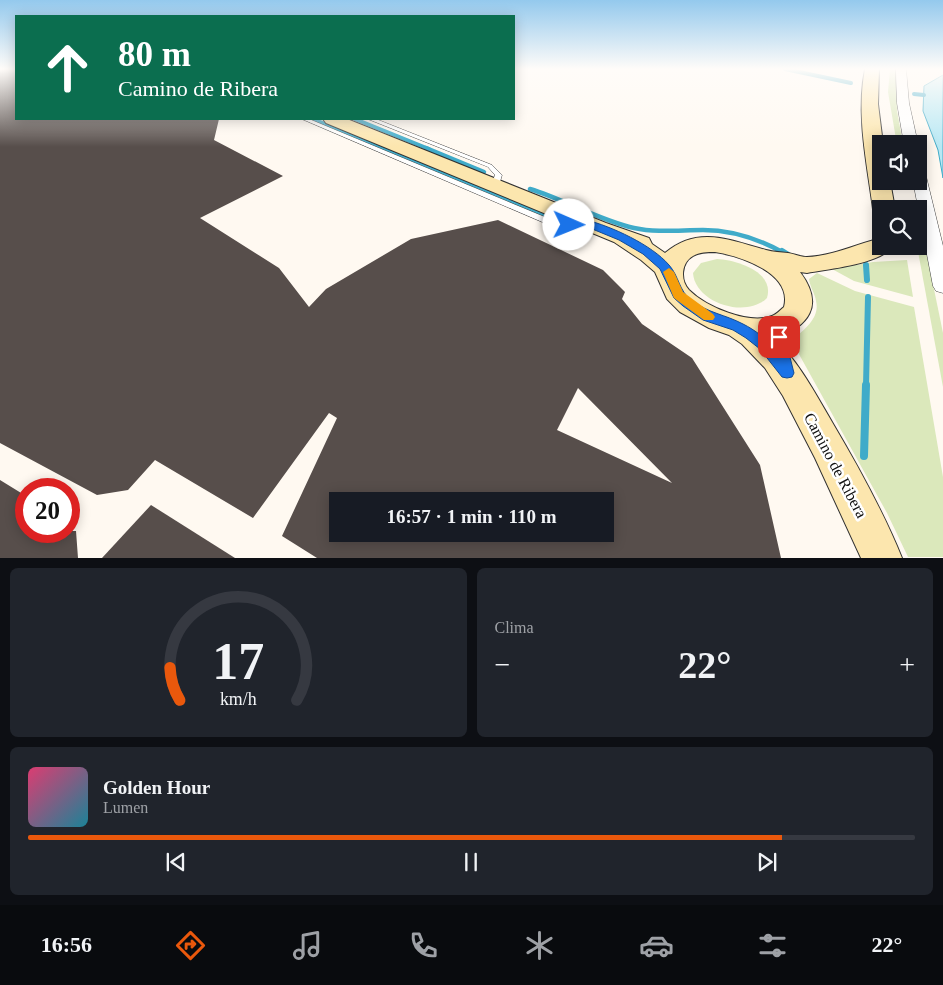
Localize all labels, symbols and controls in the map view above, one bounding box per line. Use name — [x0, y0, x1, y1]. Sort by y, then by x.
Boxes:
icon: ahead — [35, 35, 100, 100]
text: 80 m — [118, 35, 191, 74]
text: Camino de Ribera — [118, 76, 278, 101]
map controls — [872, 135, 927, 255]
button: sound — [872, 135, 927, 190]
position arrow — [542, 198, 594, 250]
button: search — [872, 200, 927, 255]
pin — [758, 316, 800, 358]
icon: arrive — [765, 323, 793, 351]
street label: Camino de Ribera — [801, 410, 870, 521]
speed limit sign: 20 — [15, 478, 80, 543]
text: 16:57 · 1 min · 110 m — [387, 506, 556, 527]
text: Clima — [495, 619, 534, 636]
text: 17 — [212, 633, 264, 690]
text: 22° — [678, 644, 731, 686]
text: − — [495, 649, 510, 680]
text: + — [899, 649, 915, 680]
text: km/h — [220, 689, 257, 709]
text: Golden Hour — [103, 777, 210, 798]
text: Lumen — [103, 799, 148, 816]
icon: previous — [162, 848, 190, 876]
icon: pause — [457, 848, 485, 876]
icon: next — [753, 848, 781, 876]
icon: directions — [173, 928, 208, 963]
icon: music — [290, 928, 325, 963]
icon: phone — [406, 928, 441, 963]
icon: climate — [522, 928, 557, 963]
icon: car — [639, 928, 674, 963]
icon: filters — [755, 928, 790, 963]
text: 16:56 — [41, 932, 92, 957]
text: 22° — [871, 932, 902, 957]

